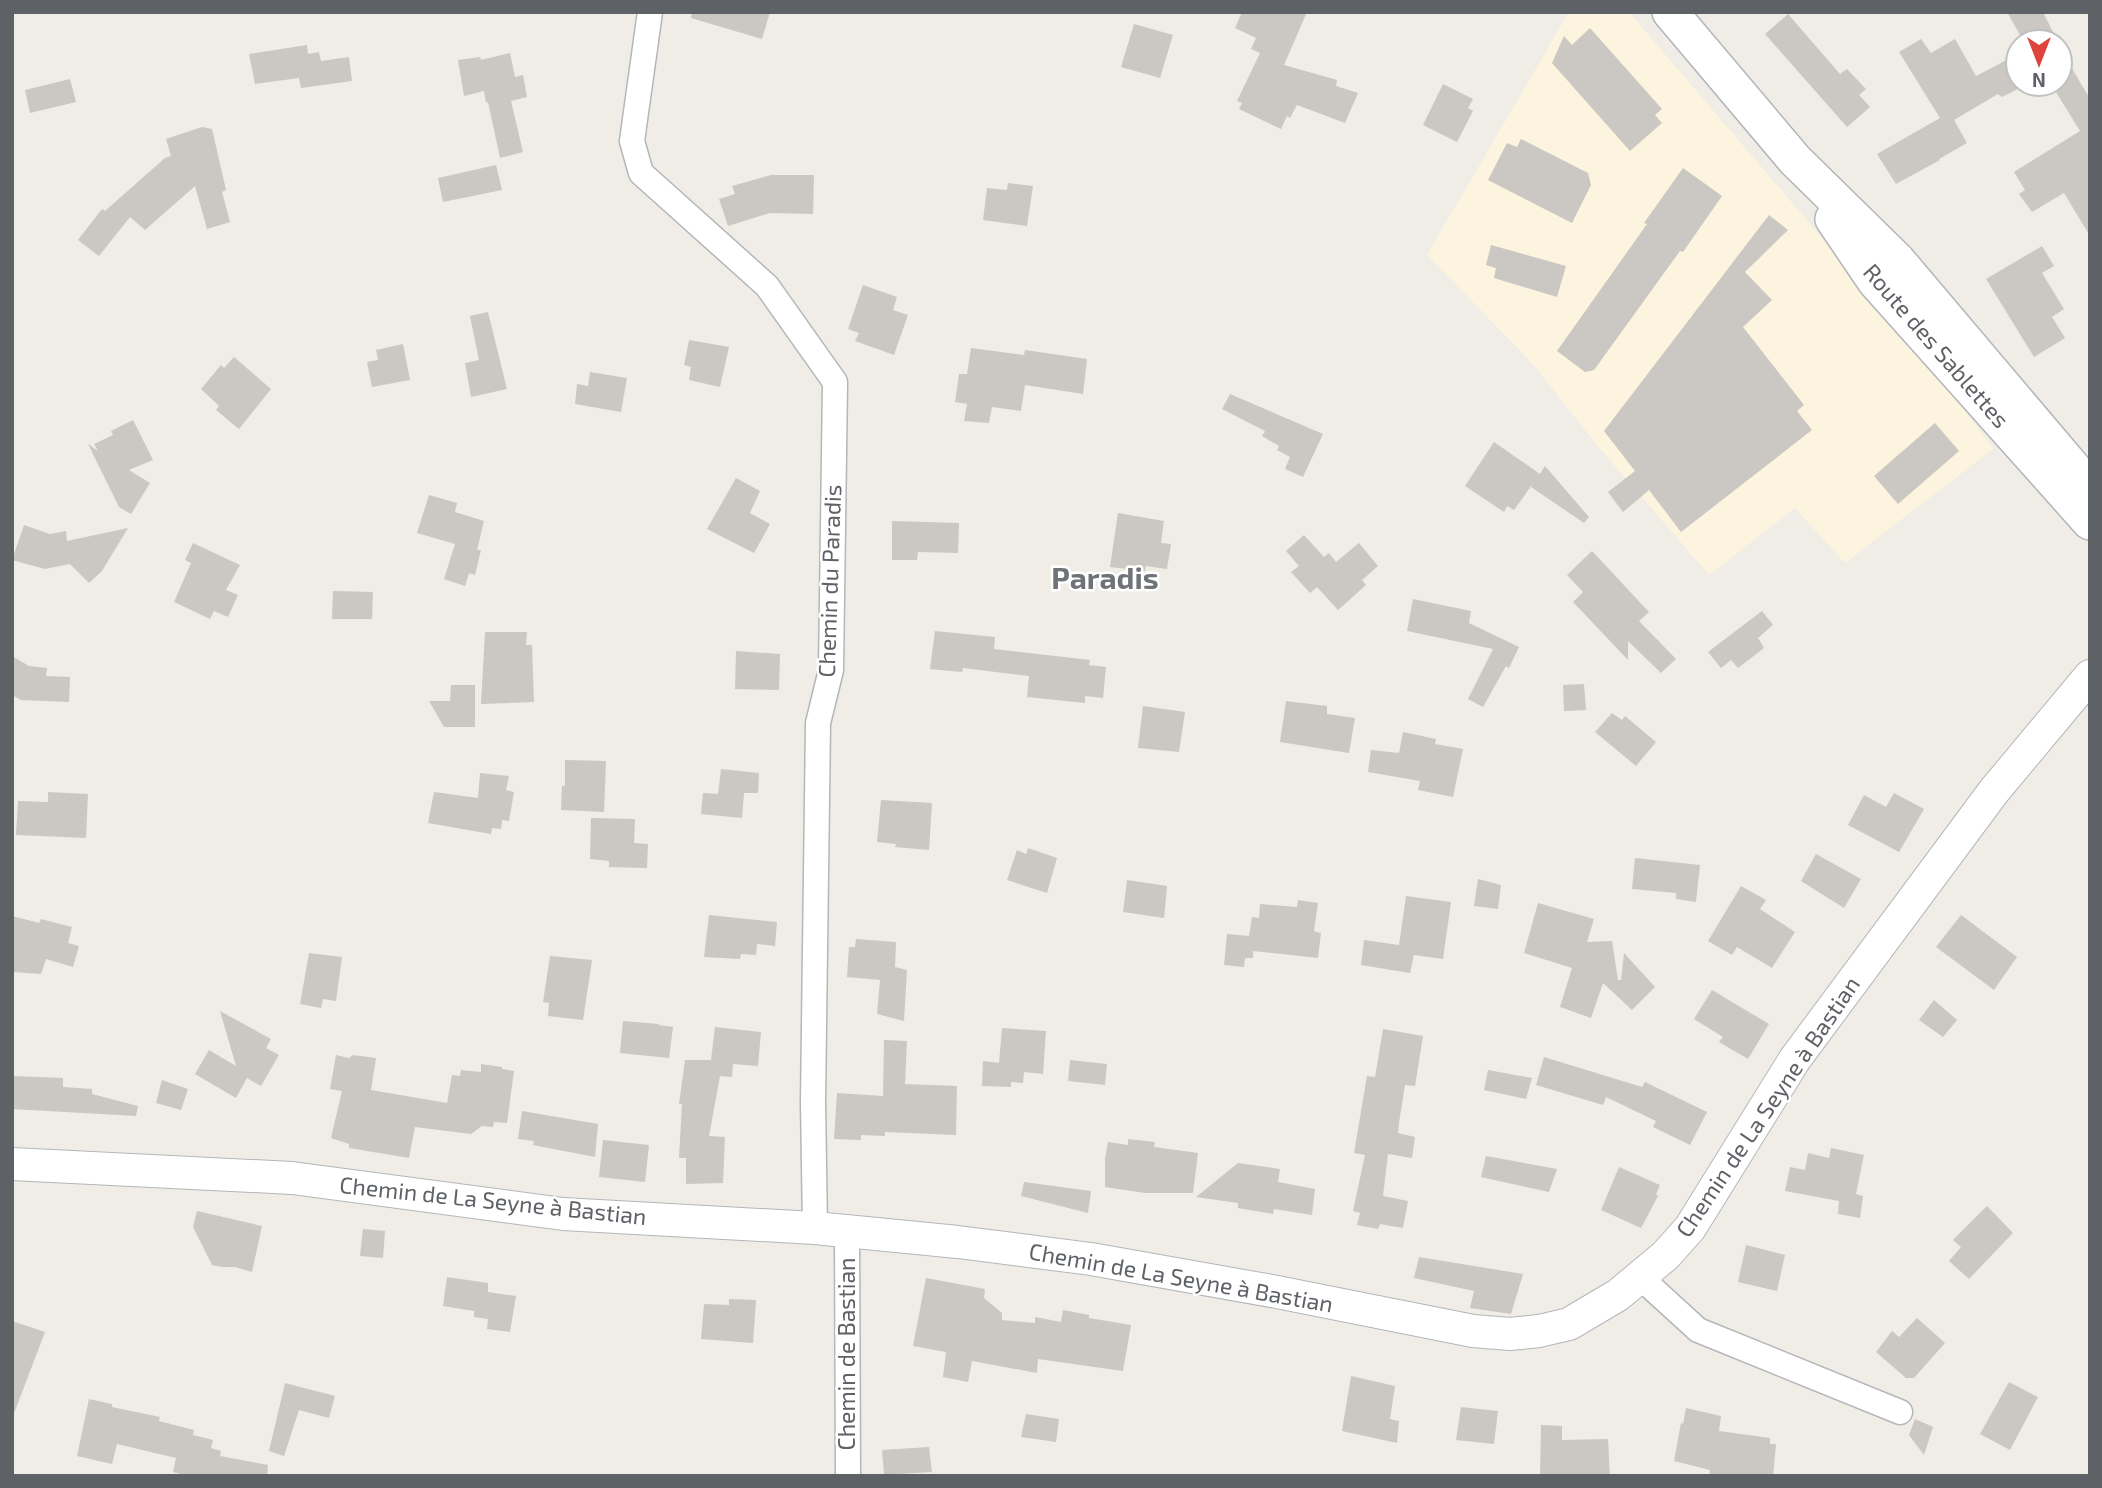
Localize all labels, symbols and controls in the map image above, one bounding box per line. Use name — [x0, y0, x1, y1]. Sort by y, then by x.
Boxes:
north arrow — [2004, 28, 2074, 98]
text: N — [2032, 69, 2046, 92]
street label: Route des Sablettes — [1858, 258, 2016, 433]
street label: Chemin du Paradis — [812, 484, 846, 678]
district label: Paradis — [1051, 559, 1159, 595]
street label: Chemin de La Seyne à Bastian — [1669, 971, 1865, 1242]
street label: Chemin de La Seyne à Bastian — [338, 1170, 648, 1230]
street label: Chemin de La Seyne à Bastian — [1027, 1236, 1335, 1318]
street label: Chemin de Bastian — [832, 1258, 860, 1450]

